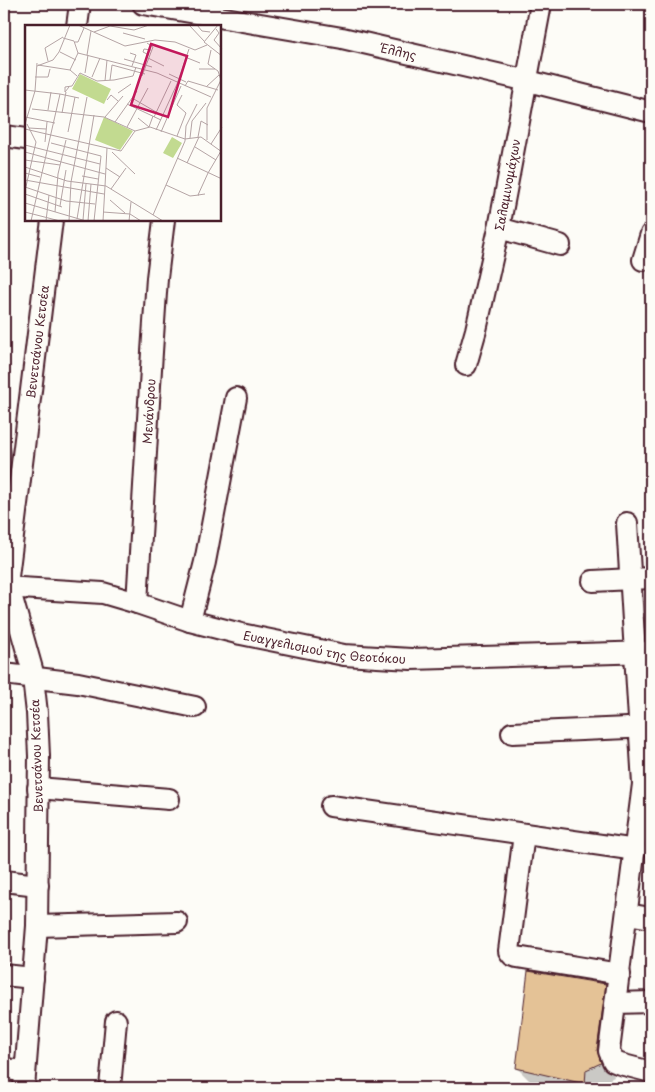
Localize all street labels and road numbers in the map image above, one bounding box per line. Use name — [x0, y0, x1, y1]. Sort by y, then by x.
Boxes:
street label: Έλλης — [377, 38, 418, 64]
street label: Σαλαμινομάχων — [490, 137, 525, 232]
street label: Βενετσάνου Κετσέα — [21, 284, 53, 399]
street label: Μενάνδρου — [138, 378, 159, 445]
street label: Ευαγγελισμού της Θεοτόκου — [242, 626, 406, 668]
street label: Βενετσάνου Κετσέα — [25, 699, 47, 813]

